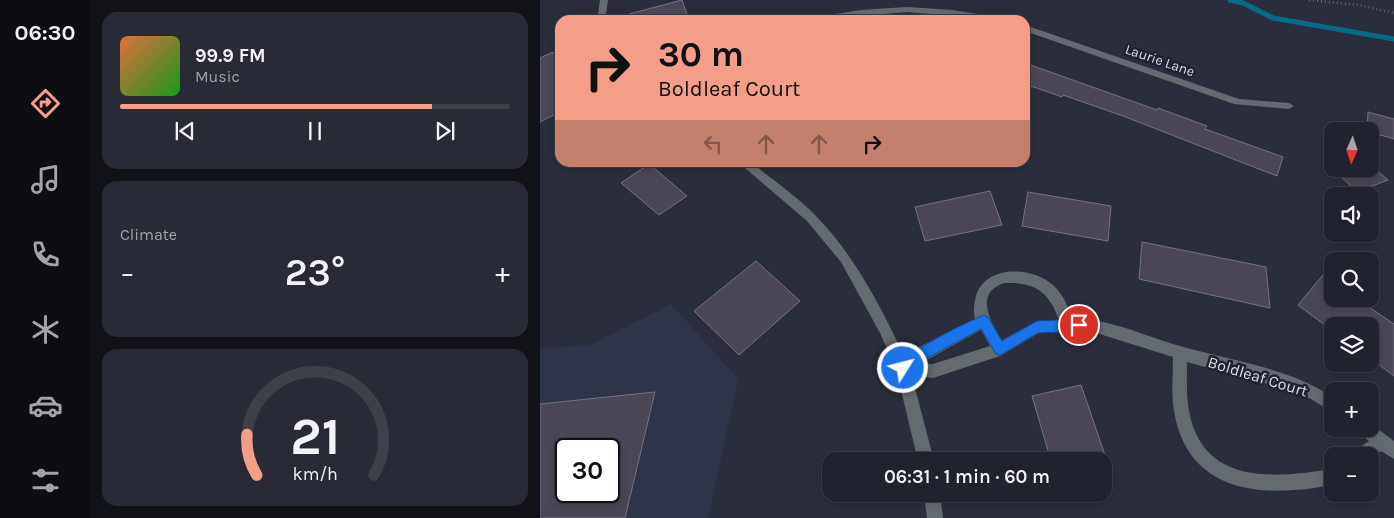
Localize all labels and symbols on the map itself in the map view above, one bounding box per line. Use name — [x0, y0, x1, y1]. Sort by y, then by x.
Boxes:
street label: Laurie Lane — [1123, 41, 1197, 80]
north arrow — [1324, 122, 1379, 178]
pin — [1058, 304, 1100, 346]
position arrow — [876, 341, 928, 393]
street label: Boldleaf Court — [1206, 352, 1310, 401]
speed limit sign: 30 — [555, 438, 620, 503]

